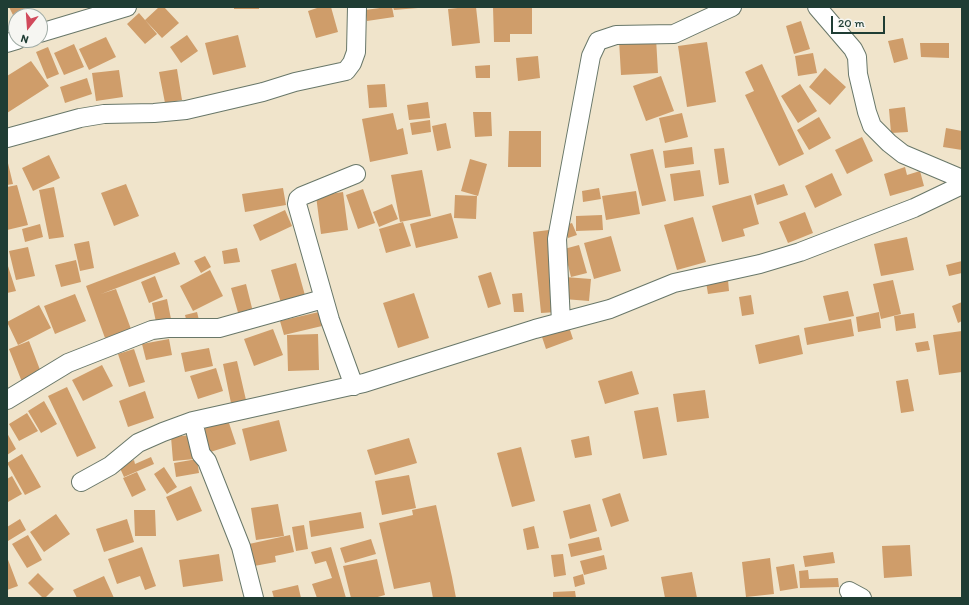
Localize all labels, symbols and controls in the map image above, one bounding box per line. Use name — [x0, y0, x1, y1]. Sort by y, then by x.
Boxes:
north arrow — [8, 8, 48, 48]
scale bar — [833, 8, 887, 34]
text: 20 m — [838, 16, 865, 30]
text: N — [19, 32, 30, 46]

